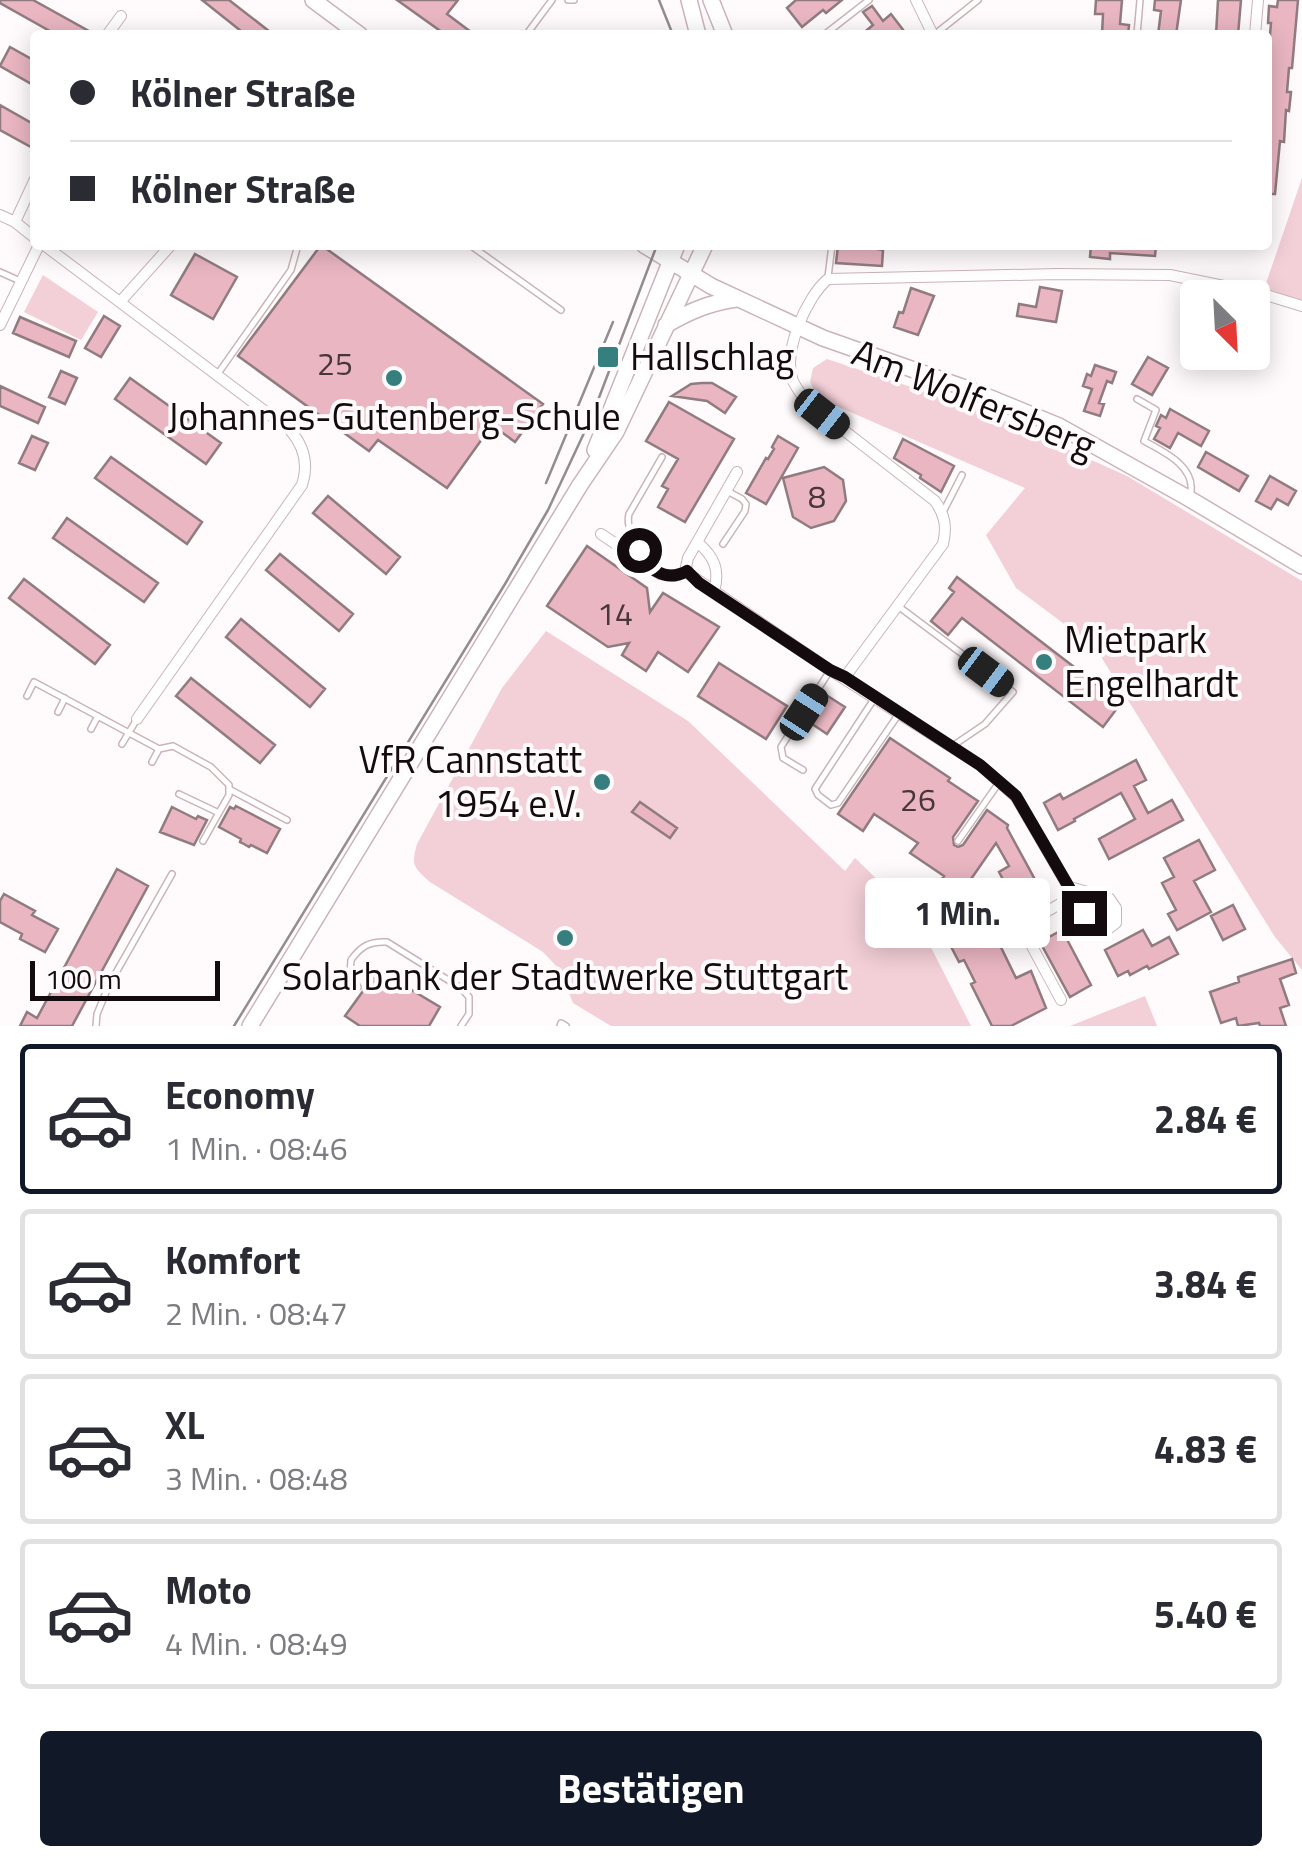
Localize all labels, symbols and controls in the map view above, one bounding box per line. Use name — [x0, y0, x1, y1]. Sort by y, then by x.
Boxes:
text: Kölner Straße — [130, 64, 356, 122]
text: Kölner Straße — [130, 160, 356, 218]
north arrow — [1180, 280, 1270, 370]
map controls — [1180, 280, 1270, 370]
street label: Am Wolfersberg — [844, 323, 1105, 473]
place label: Hallschlag — [630, 327, 794, 385]
house number: 25 — [317, 339, 353, 387]
marker: Hallschlag — [595, 344, 621, 370]
marker: Johannes-Gutenberg-Schule — [383, 367, 405, 389]
car — [789, 384, 855, 444]
place label: Johannes-Gutenberg-Schule — [167, 387, 621, 445]
house number: 8 — [808, 472, 826, 520]
route start — [617, 528, 662, 573]
house number: 14 — [597, 589, 633, 637]
place label: Mietpark Engelhardt — [1064, 610, 1238, 712]
car — [953, 642, 1019, 702]
marker: Mietpark Engelhardt — [1033, 651, 1055, 673]
car — [775, 679, 833, 745]
place label: VfR Cannstatt 1954 e.V. — [358, 730, 582, 832]
marker: VfR Cannstatt 1954 e.V. — [591, 771, 613, 793]
house number: 26 — [900, 775, 936, 823]
callout: 1 Min. — [864, 878, 1049, 948]
text: 1 Min. — [914, 889, 1001, 937]
route end — [1062, 891, 1107, 936]
marker: Solarbank der Stadtwerke Stuttgart — [554, 927, 576, 949]
place label: Solarbank der Stadtwerke Stuttgart — [282, 947, 848, 1005]
scale bar — [30, 956, 220, 1000]
text: 100 m — [45, 957, 122, 1000]
text: Economy — [165, 1066, 315, 1124]
icon: car — [45, 1074, 135, 1164]
text: 2.84 € — [1154, 1090, 1257, 1148]
text: 1 Min. · 08:46 — [165, 1124, 348, 1172]
text: Komfort — [165, 1231, 301, 1289]
icon: car — [45, 1239, 135, 1329]
text: 3.84 € — [1154, 1255, 1257, 1313]
text: 2 Min. · 08:47 — [165, 1289, 348, 1337]
text: XL — [165, 1396, 205, 1454]
icon: car — [45, 1404, 135, 1494]
text: 4.83 € — [1154, 1420, 1257, 1478]
text: 3 Min. · 08:48 — [165, 1454, 348, 1502]
text: Moto — [165, 1561, 252, 1619]
icon: car — [45, 1569, 135, 1659]
text: 5.40 € — [1154, 1585, 1257, 1643]
text: 4 Min. · 08:49 — [165, 1619, 348, 1667]
button: Bestätigen — [40, 1731, 1262, 1846]

